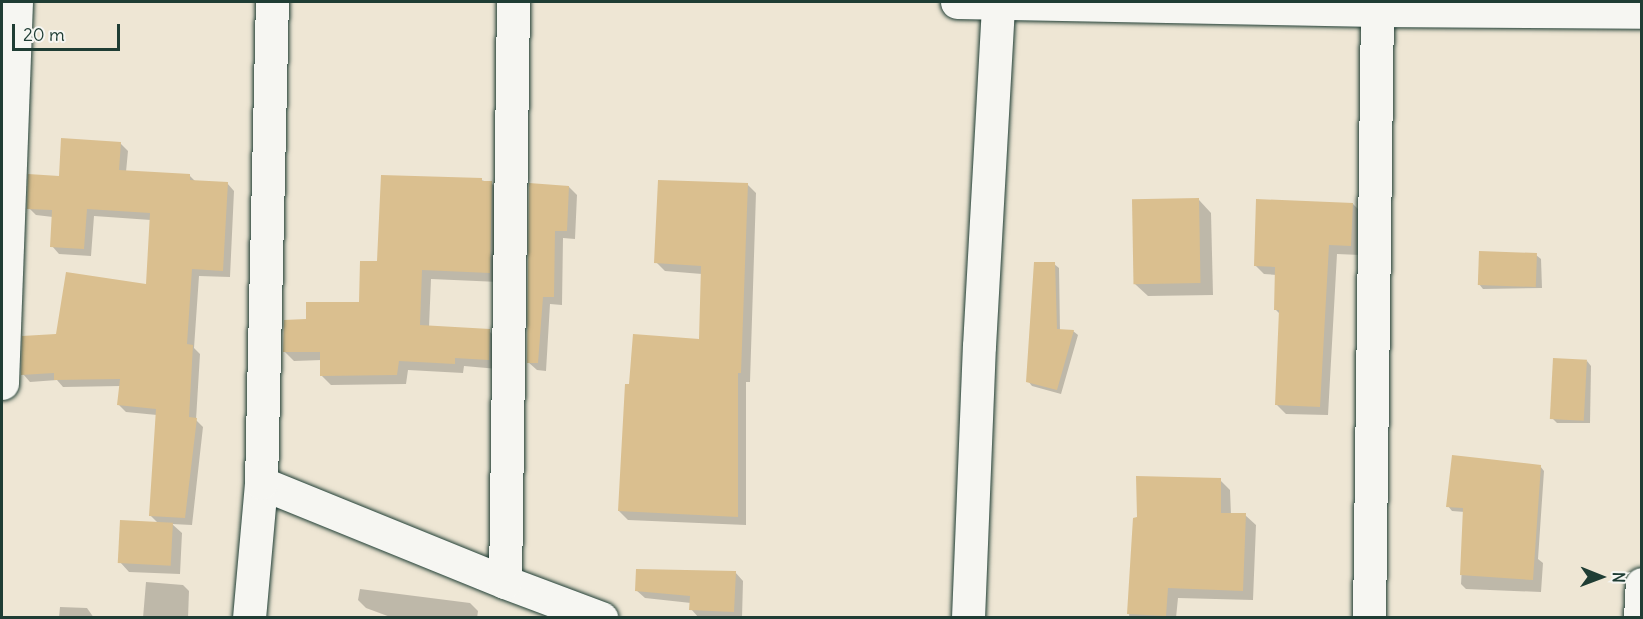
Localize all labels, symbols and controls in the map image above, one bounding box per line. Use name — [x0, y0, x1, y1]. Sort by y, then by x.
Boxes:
scale bar — [15, 12, 123, 50]
text: 20 m — [23, 23, 65, 46]
north arrow — [1571, 547, 1631, 607]
text: N — [1609, 572, 1629, 583]

